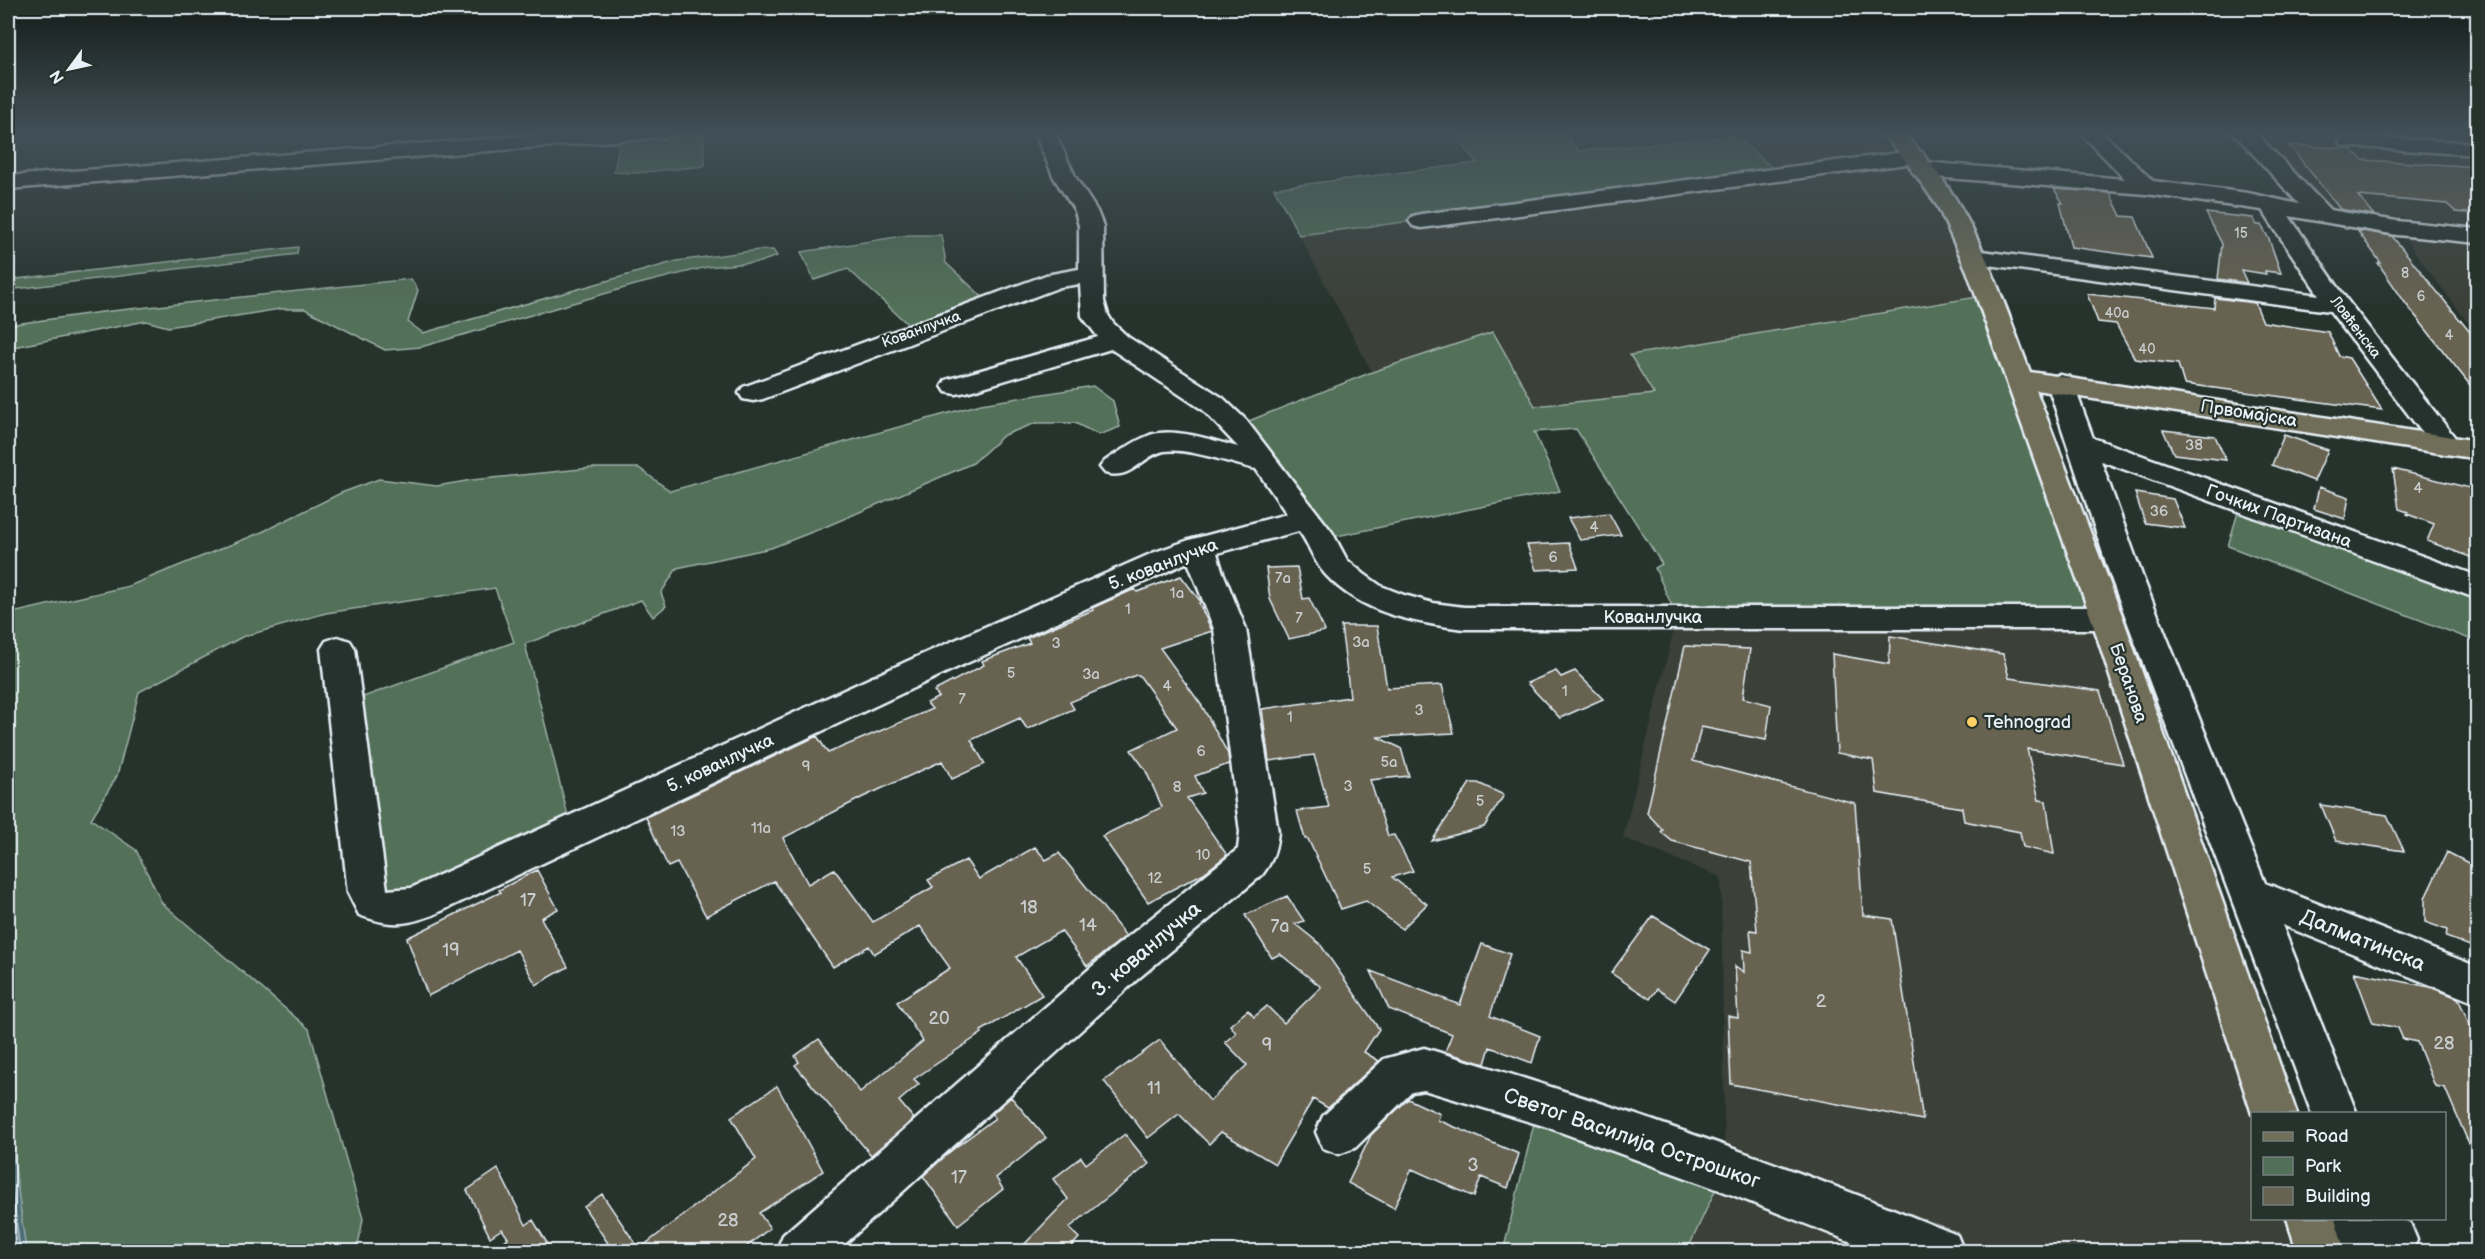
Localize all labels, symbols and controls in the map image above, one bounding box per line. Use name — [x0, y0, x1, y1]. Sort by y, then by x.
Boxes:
north arrow — [39, 39, 99, 99]
text: N — [46, 66, 69, 87]
house number: 15 — [2234, 225, 2248, 242]
house number: 8 — [2401, 265, 2409, 282]
house number: 6 — [2417, 288, 2426, 305]
street label: Ловћенска — [2325, 291, 2385, 362]
house number: 40a — [2105, 305, 2129, 322]
street label: Кованлучка — [879, 306, 963, 353]
house number: 4 — [2445, 327, 2454, 344]
house number: 40 — [2139, 341, 2155, 358]
street label: Првомајска — [2199, 395, 2299, 432]
house number: 38 — [2185, 436, 2203, 455]
house number: 4 — [2413, 479, 2423, 498]
street label: Гочких Партизана — [2203, 480, 2355, 553]
house number: 36 — [2150, 502, 2168, 521]
house number: 4 — [1589, 518, 1599, 537]
street label: 5. кованлучка — [1106, 534, 1221, 595]
house number: 6 — [1548, 548, 1558, 567]
house number: 7a — [1275, 569, 1291, 588]
house number: 1a — [1170, 584, 1184, 603]
house number: 1 — [1125, 600, 1131, 619]
street label: Кованлучка — [1604, 607, 1703, 628]
house number: 7 — [1295, 609, 1303, 628]
house number: 3a — [1352, 633, 1370, 652]
house number: 3 — [1051, 634, 1061, 653]
street label: Беранова — [2105, 641, 2152, 726]
house number: 5 — [1007, 664, 1015, 683]
house number: 3a — [1082, 665, 1100, 684]
house number: 4 — [1162, 677, 1172, 696]
house number: 1 — [1562, 682, 1568, 701]
house number: 7 — [958, 690, 966, 709]
house number: 3 — [1414, 701, 1424, 720]
house number: 1 — [1287, 708, 1293, 727]
place label: Tehnograd — [1984, 712, 2071, 733]
marker: Tehnograd — [1965, 715, 1979, 729]
street label: 5. кованлучка — [664, 729, 777, 797]
house number: 6 — [1196, 742, 1206, 761]
house number: 5a — [1380, 753, 1398, 772]
house number: 9 — [802, 757, 810, 776]
house number: 3 — [1343, 777, 1353, 796]
house number: 8 — [1173, 778, 1182, 797]
house number: 5 — [1476, 792, 1484, 811]
house number: 11a — [751, 819, 771, 838]
house number: 13 — [670, 822, 686, 841]
house number: 10 — [1196, 846, 1210, 865]
house number: 5 — [1363, 860, 1371, 879]
house number: 12 — [1148, 869, 1162, 888]
house number: 17 — [520, 890, 536, 911]
street label: 3. кованлучка — [1086, 896, 1207, 1002]
house number: 18 — [1020, 897, 1038, 918]
street label: Далматинска — [2297, 904, 2429, 977]
house number: 14 — [1079, 915, 1097, 936]
house number: 7a — [1270, 916, 1290, 937]
house number: 19 — [442, 940, 460, 961]
house number: 2 — [1816, 991, 1827, 1012]
house number: 20 — [928, 1008, 950, 1029]
house number: 28 — [2433, 1033, 2455, 1054]
house number: 9 — [1262, 1035, 1272, 1056]
house number: 11 — [1147, 1078, 1161, 1099]
street label: Светог Василија Острошког — [1500, 1083, 1763, 1194]
legend — [2251, 1112, 2446, 1220]
text: Road — [2305, 1126, 2349, 1147]
house number: 3 — [1467, 1155, 1479, 1176]
text: Park — [2305, 1156, 2341, 1177]
house number: 17 — [951, 1167, 967, 1188]
text: Building — [2305, 1186, 2371, 1207]
house number: 28 — [717, 1210, 739, 1231]

